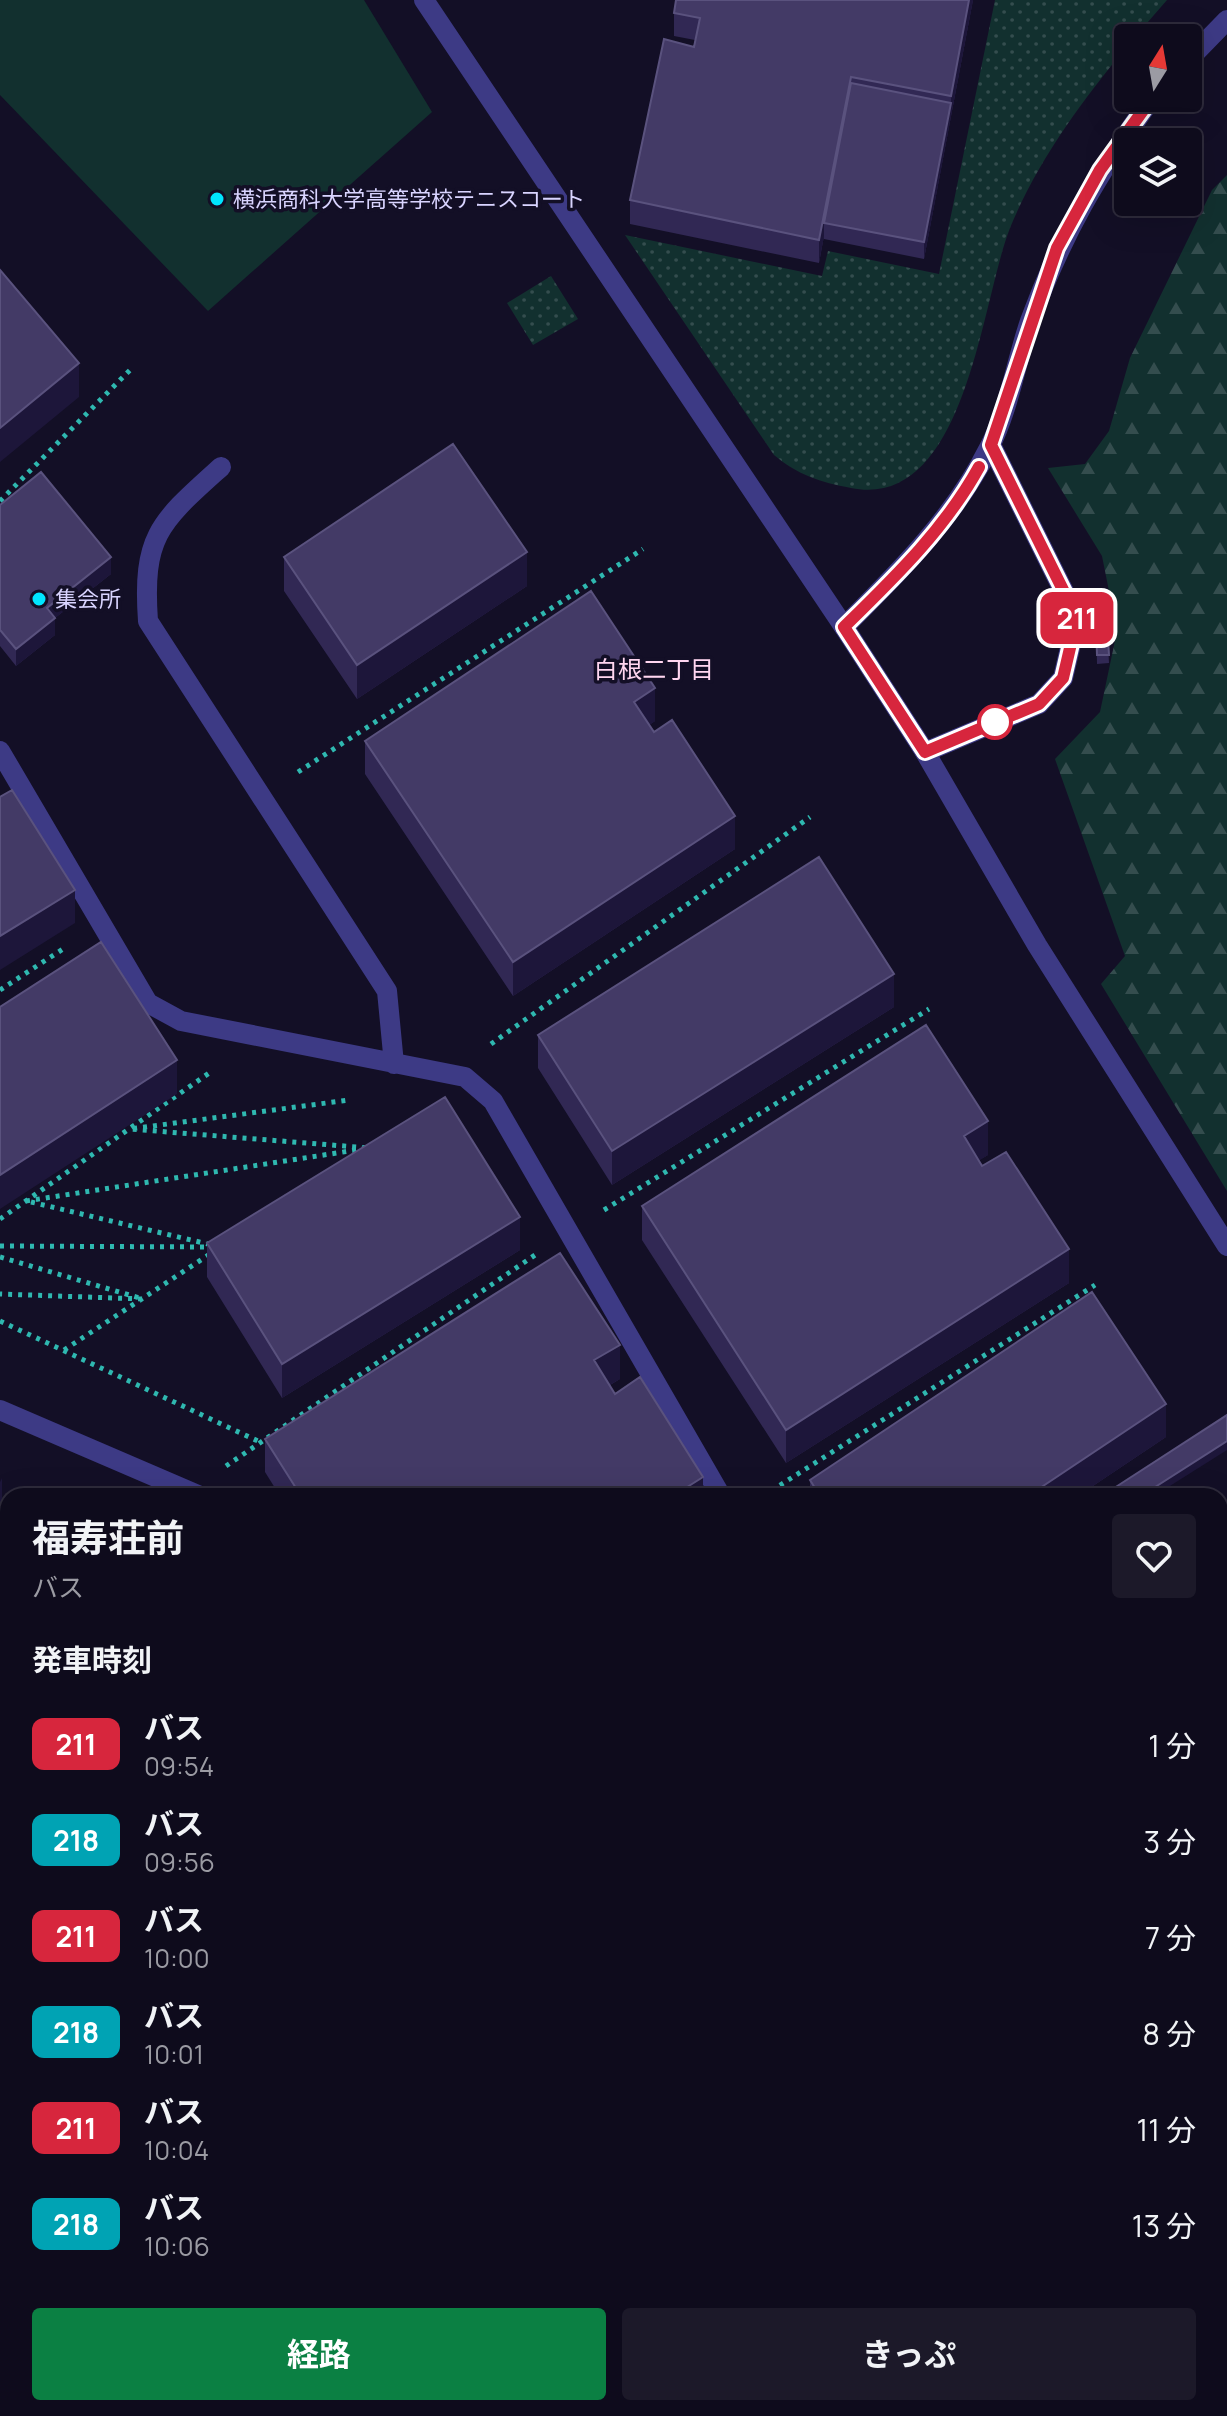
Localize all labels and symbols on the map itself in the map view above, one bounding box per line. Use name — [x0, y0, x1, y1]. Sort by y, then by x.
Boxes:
north arrow — [1114, 24, 1202, 112]
place label: 横浜商科大学高等学校テニスコート — [233, 184, 585, 214]
marker: 横浜商科大学高等学校テニスコート — [208, 190, 226, 208]
place label: 集会所 — [55, 584, 121, 614]
marker: 集会所 — [30, 590, 48, 608]
line badge: 211 — [1031, 592, 1123, 644]
district label: 白根二丁目 — [594, 652, 714, 685]
unlabelled marker — [978, 705, 1012, 739]

